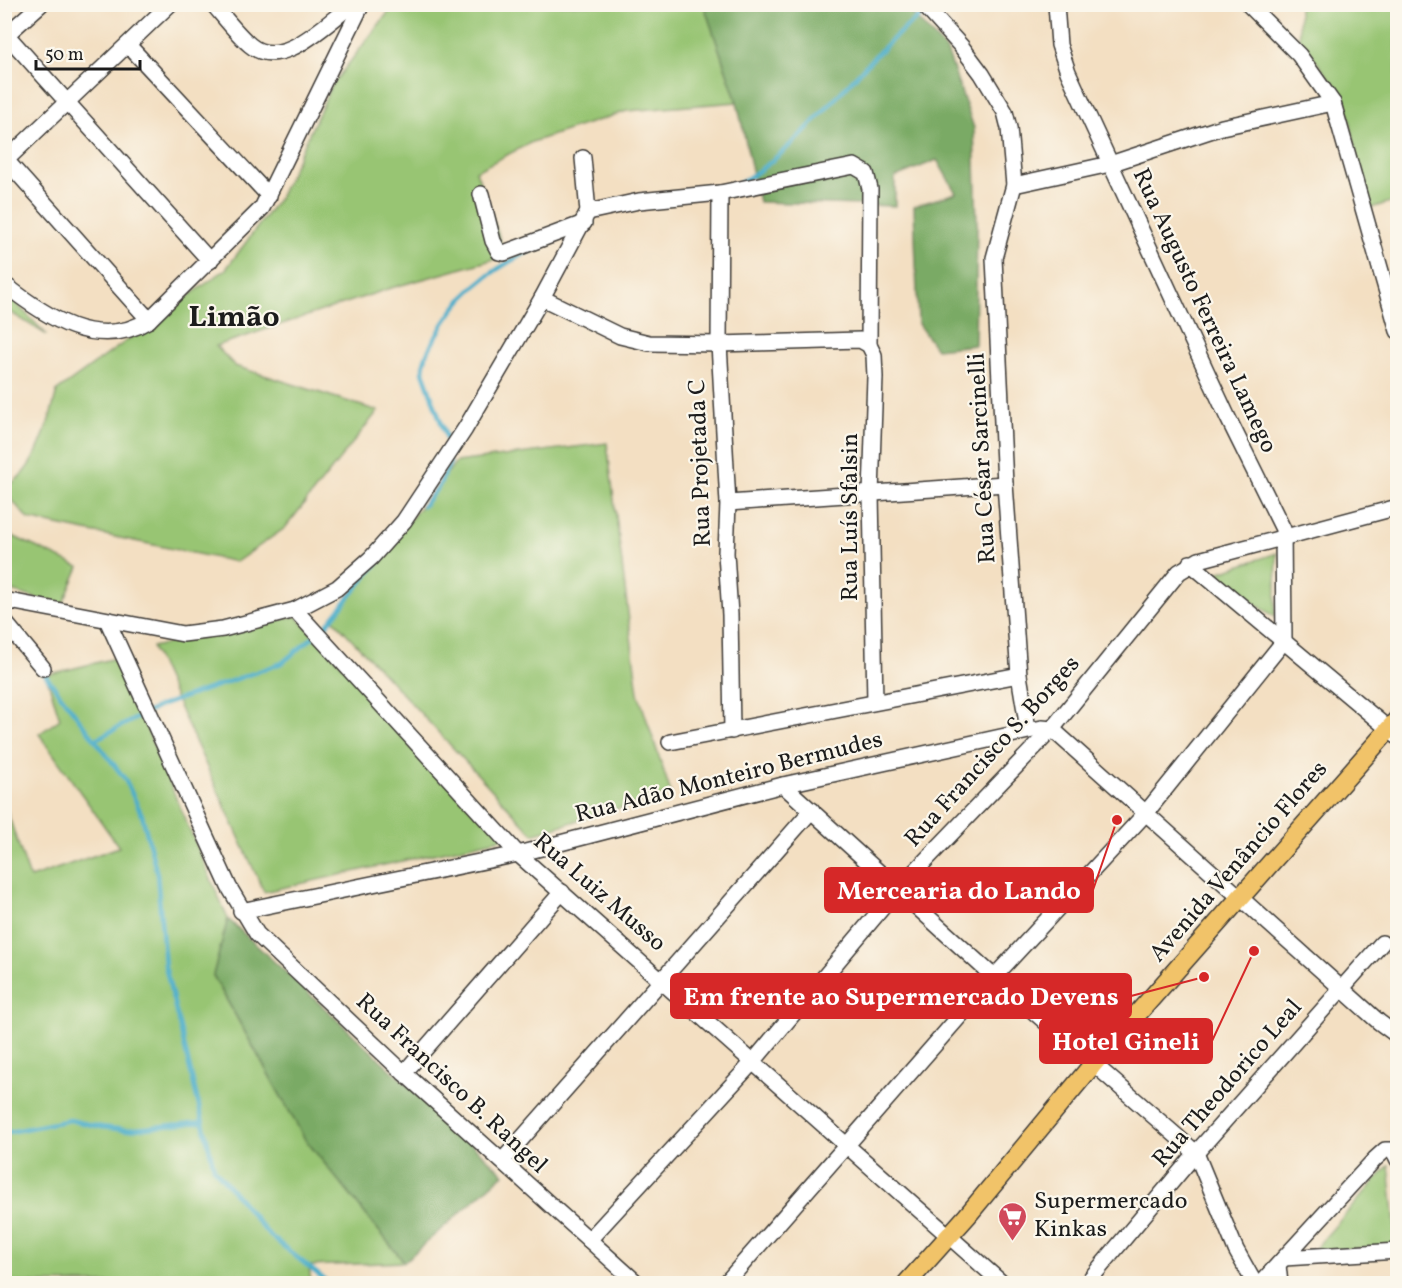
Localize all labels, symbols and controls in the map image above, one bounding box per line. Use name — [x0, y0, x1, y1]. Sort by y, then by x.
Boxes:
scale bar — [36, 33, 140, 71]
text: 50 m — [45, 43, 84, 68]
street label: Rua Augusto Ferreira Lamego — [1123, 163, 1285, 459]
district label: Limão — [188, 297, 280, 339]
street label: Rua César Sarcinelli — [960, 352, 1006, 564]
street label: Rua Projetada C — [681, 378, 721, 548]
street label: Rua Luís Sfalsin — [834, 433, 868, 601]
street label: Rua Francisco S. Borges — [897, 649, 1089, 855]
street label: Rua Adão Monteiro Bermudes — [572, 723, 886, 833]
street label: Avenida Venâncio Flores — [1142, 754, 1336, 970]
street label: Rua Luiz Musso — [525, 826, 673, 960]
callout: Mercearia do Lando — [825, 868, 1093, 912]
text: Mercearia do Lando — [837, 874, 1081, 910]
callout: Em frente ao Supermercado Devens — [671, 974, 1131, 1018]
text: Em frente ao Supermercado Devens — [683, 980, 1119, 1016]
street label: Rua Francisco B. Rangel — [348, 986, 554, 1182]
street label: Rua Theodorico Leal — [1145, 992, 1311, 1176]
callout: Hotel Gineli — [1040, 1019, 1212, 1063]
text: Hotel Gineli — [1052, 1025, 1200, 1061]
place label: Supermercado Kinkas — [1034, 1185, 1188, 1247]
supermarket icon: Supermercado Kinkas — [997, 1200, 1029, 1242]

